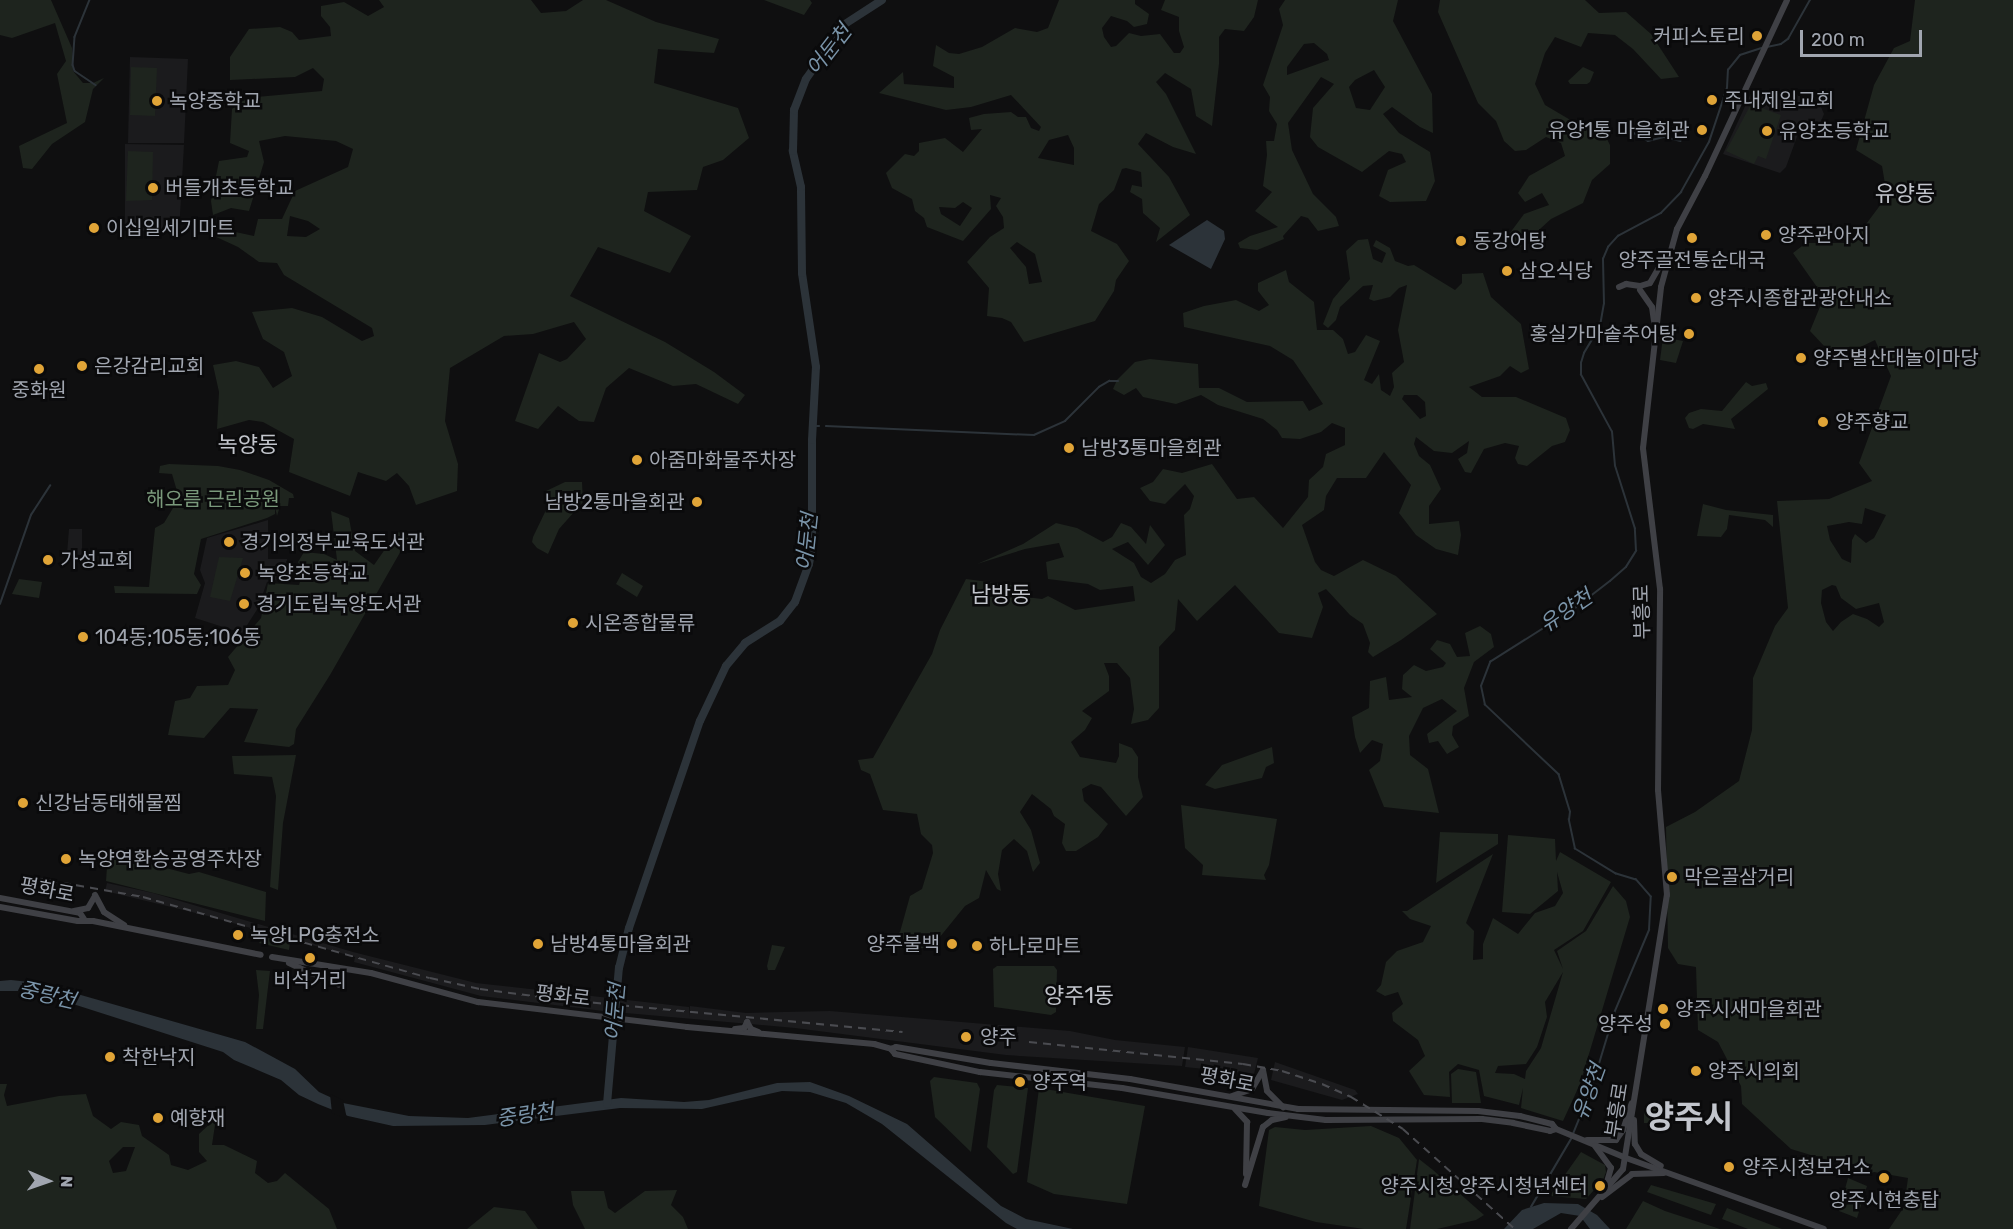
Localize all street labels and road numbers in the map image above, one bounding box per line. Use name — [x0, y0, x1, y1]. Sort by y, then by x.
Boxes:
street label: 부흥로 — [1630, 584, 1654, 640]
street label: 평화로 — [18, 873, 76, 907]
street label: 평화로 — [534, 981, 592, 1011]
street label: 평화로 — [1198, 1063, 1256, 1097]
street label: 부흥로 — [1601, 1081, 1633, 1139]

